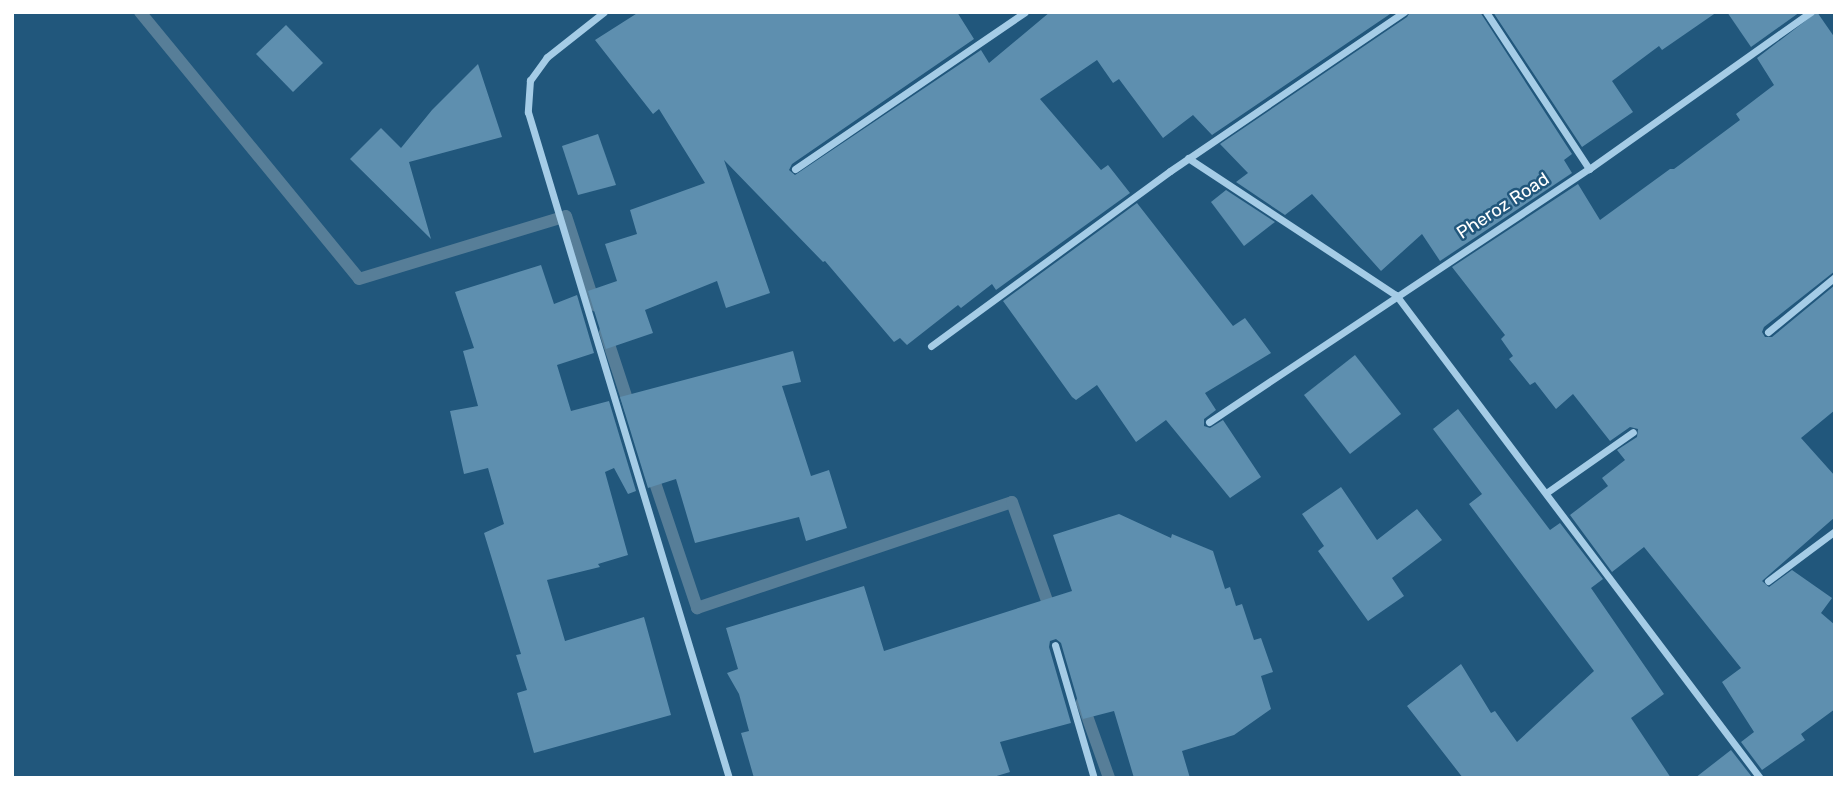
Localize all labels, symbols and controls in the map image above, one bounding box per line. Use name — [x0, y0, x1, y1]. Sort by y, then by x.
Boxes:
street label: Pheroz Road — [1453, 168, 1553, 244]

